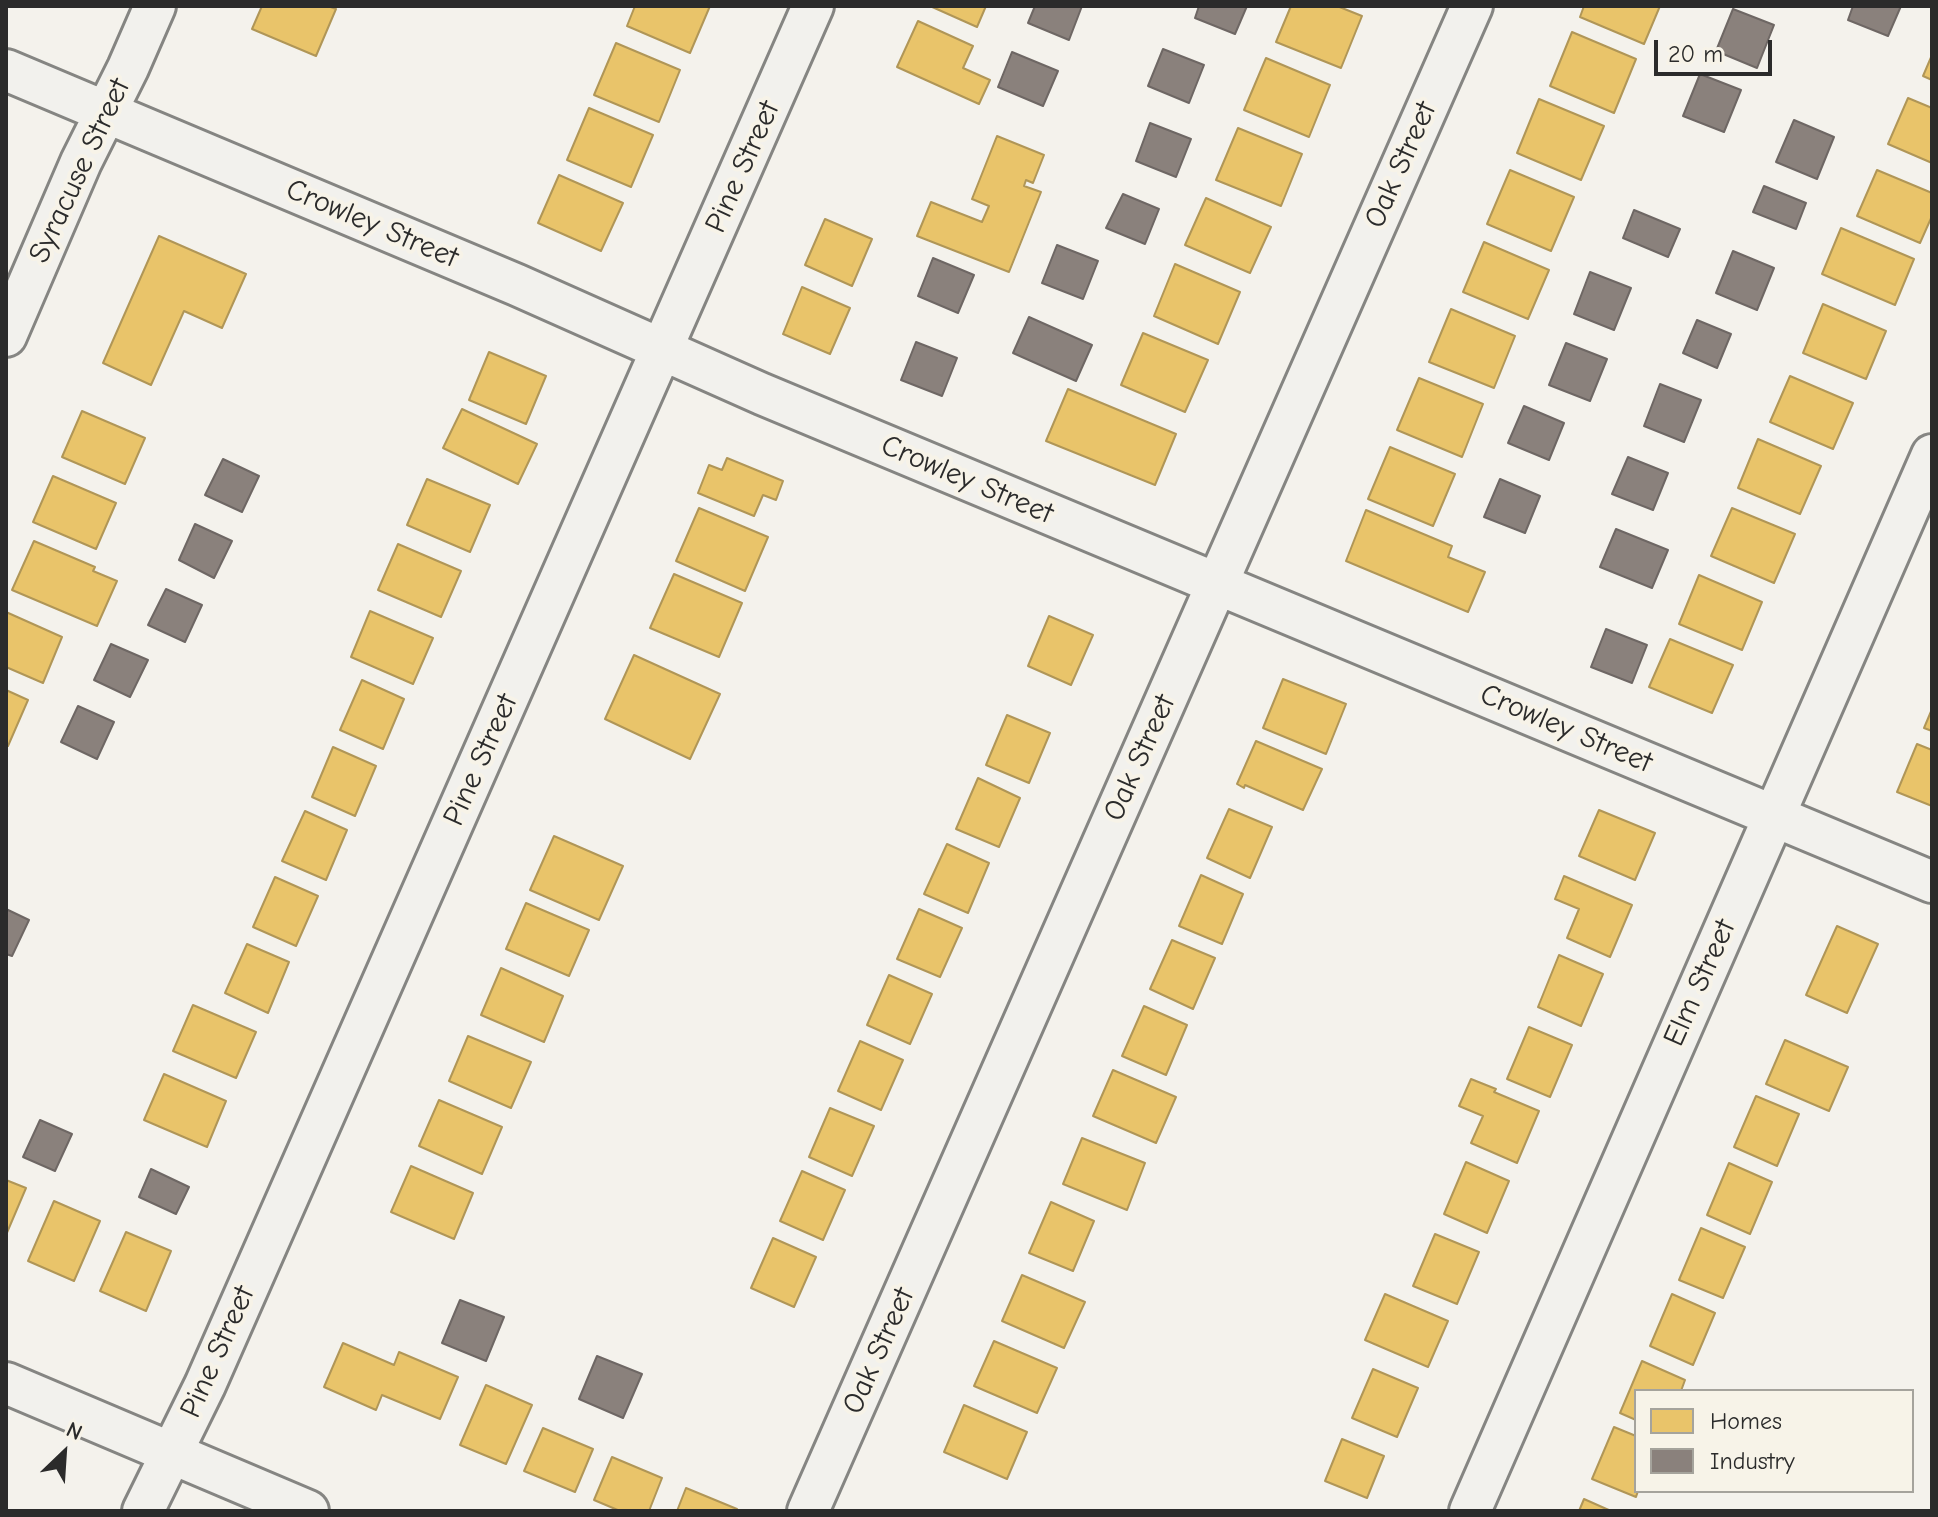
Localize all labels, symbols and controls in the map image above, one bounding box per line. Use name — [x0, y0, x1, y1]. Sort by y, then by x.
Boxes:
scale bar — [1658, 24, 1776, 74]
text: 20 m — [1668, 40, 1723, 68]
street label: Syracuse Street — [22, 73, 138, 269]
street label: Pine Street — [698, 96, 788, 238]
street label: Oak Street — [1357, 96, 1445, 234]
street label: Crowley Street — [280, 172, 464, 276]
street label: Crowley Street — [875, 428, 1059, 532]
street label: Crowley Street — [1474, 677, 1658, 781]
street label: Pine Street — [436, 689, 526, 831]
street label: Oak Street — [1096, 689, 1184, 827]
street label: Elm Street — [1656, 914, 1744, 1052]
street label: Pine Street — [173, 1281, 263, 1423]
street label: Oak Street — [835, 1282, 923, 1420]
legend — [1634, 1389, 1914, 1493]
text: Homes — [1710, 1407, 1782, 1435]
north arrow — [24, 1413, 104, 1493]
text: N — [62, 1416, 86, 1446]
text: Industry — [1710, 1447, 1795, 1475]

